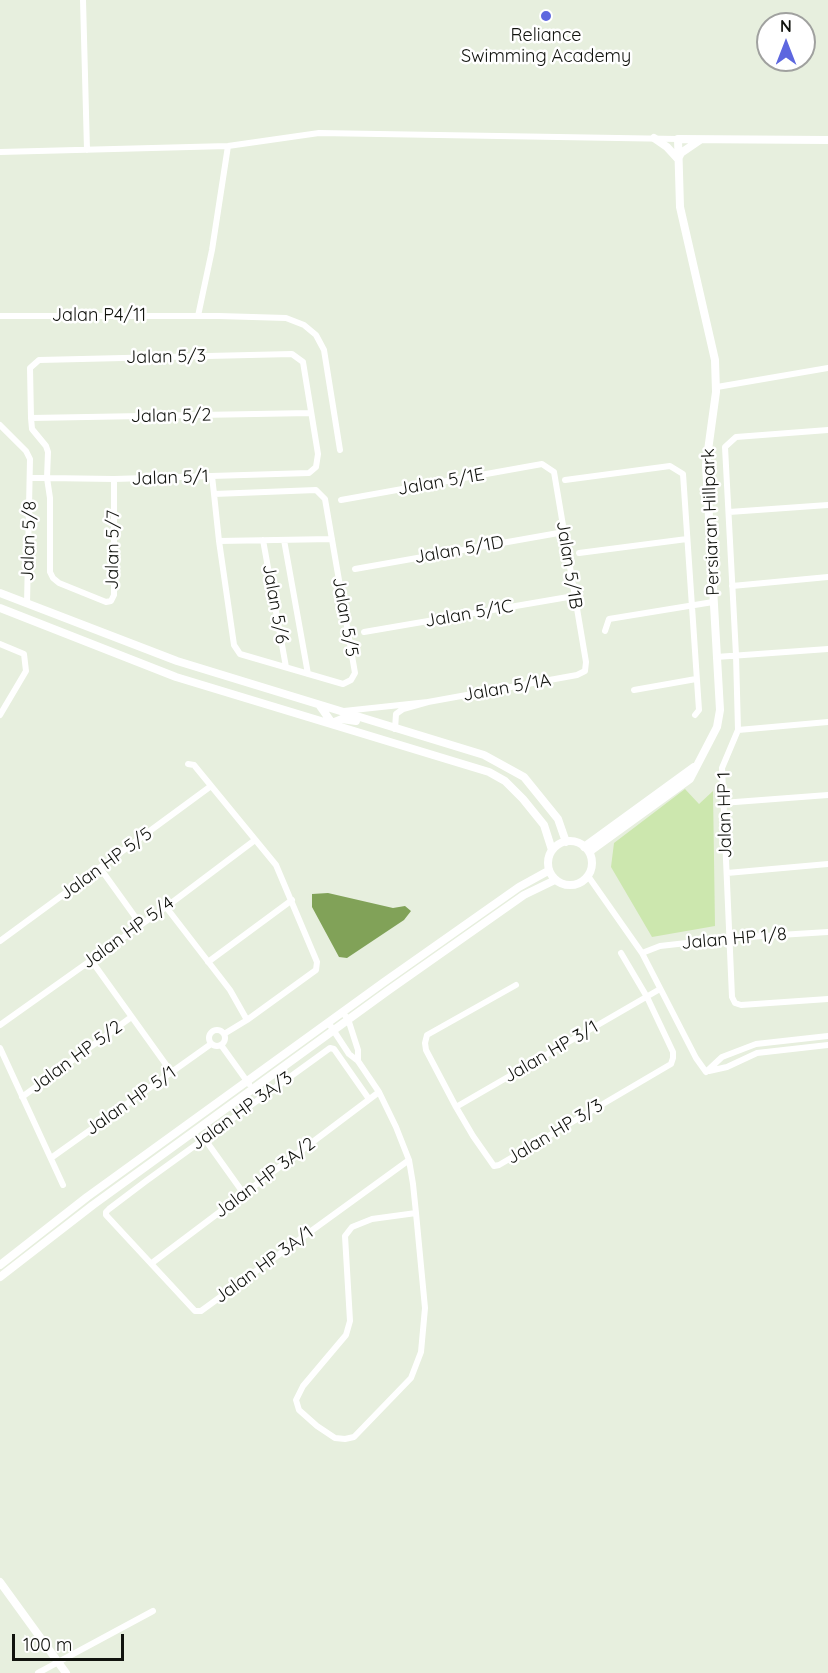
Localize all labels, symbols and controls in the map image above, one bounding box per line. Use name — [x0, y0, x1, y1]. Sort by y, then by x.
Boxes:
marker: Reliance Swimming Academy — [539, 9, 553, 23]
north arrow — [756, 12, 816, 72]
text: N — [780, 16, 792, 36]
place label: Reliance Swimming Academy — [461, 25, 631, 68]
street label: Jalan P4/11 — [52, 305, 146, 327]
street label: Jalan 5/3 — [126, 346, 206, 368]
street label: Jalan 5/2 — [130, 404, 212, 428]
street label: Persiaran Hillpark — [698, 448, 724, 596]
street label: Jalan 5/1E — [396, 464, 486, 500]
street label: Jalan 5/1 — [131, 466, 209, 490]
street label: Jalan 5/8 — [17, 500, 41, 582]
street label: Jalan 5/7 — [102, 510, 124, 590]
street label: Jalan 5/1B — [551, 519, 587, 611]
street label: Jalan 5/1D — [413, 532, 505, 568]
street label: Jalan 5/6 — [257, 563, 293, 645]
street label: Jalan 5/5 — [327, 575, 363, 659]
street label: Jalan 5/1C — [423, 596, 515, 632]
street label: Jalan 5/1A — [461, 670, 553, 706]
street label: Jalan HP 1 — [713, 771, 737, 859]
street label: Jalan HP 5/5 — [55, 823, 157, 905]
street label: Jalan HP 5/4 — [78, 892, 178, 974]
street label: Jalan HP 1/8 — [680, 924, 788, 954]
street label: Jalan HP 5/2 — [25, 1016, 127, 1098]
street label: Jalan HP 3/1 — [500, 1016, 602, 1088]
street label: Jalan HP 5/1 — [81, 1062, 181, 1140]
street label: Jalan HP 3A/3 — [187, 1067, 297, 1155]
street label: Jalan HP 3/3 — [503, 1095, 607, 1169]
street label: Jalan HP 3A/2 — [210, 1133, 320, 1223]
street label: Jalan HP 3A/1 — [210, 1222, 318, 1308]
scale bar — [15, 1622, 128, 1660]
text: 100 m — [23, 1633, 72, 1656]

